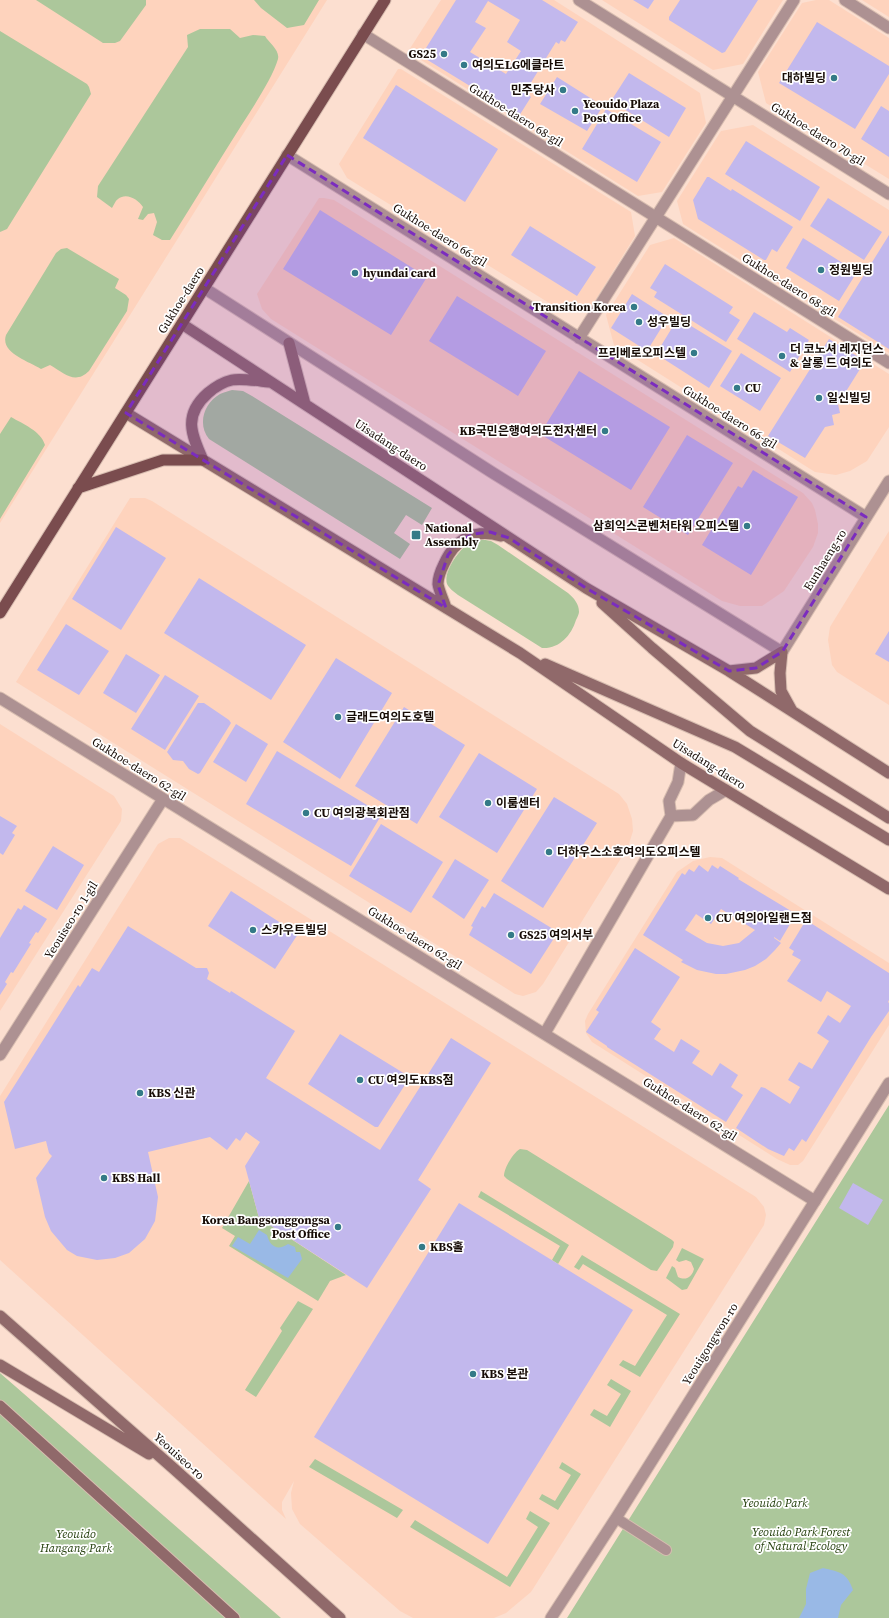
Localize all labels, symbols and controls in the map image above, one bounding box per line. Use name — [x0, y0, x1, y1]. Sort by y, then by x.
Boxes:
place label: GS25 — [408, 46, 436, 62]
marker: GS25 — [439, 49, 449, 59]
place label: 여의도LG에클라트 — [472, 57, 564, 73]
marker: 여의도LG에클라트 — [459, 60, 469, 70]
place label: 대하빌딩 — [782, 70, 826, 86]
marker: 대하빌딩 — [829, 73, 839, 83]
street label: Gukhoe-daero 68-gil — [466, 80, 566, 151]
place label: 민주당사 — [511, 82, 555, 98]
marker: 민주당사 — [558, 85, 568, 95]
place label: Yeouido Plaza Post Office — [583, 96, 660, 126]
street label: Gukhoe-daero 70-gil — [768, 99, 868, 170]
marker: Yeouido Plaza Post Office — [570, 106, 580, 116]
street label: Gukhoe-daero 66-gil — [390, 200, 490, 271]
street label: Gukhoe-daero 68-gil — [739, 250, 839, 321]
place label: 정원빌딩 — [829, 262, 873, 278]
street label: Gukhoe-daero — [154, 263, 208, 337]
place label: hyundai card — [363, 265, 436, 281]
marker: 정원빌딩 — [816, 265, 826, 275]
marker: hyundai card — [350, 268, 360, 278]
place label: Transition Korea — [533, 299, 627, 315]
marker: Transition Korea — [629, 302, 639, 312]
place label: 성우빌딩 — [647, 314, 691, 330]
marker: 성우빌딩 — [634, 317, 644, 327]
place label: 더 코노셔 레지던스 & 살롱 드 여의도 — [790, 341, 883, 371]
place label: 프리베로오피스텔 — [598, 345, 686, 361]
marker: 프리베로오피스텔 — [689, 348, 699, 358]
marker: 더 코노셔 레지던스 & 살롱 드 여의도 — [777, 351, 787, 361]
place label: CU — [745, 380, 761, 396]
street label: Gukhoe-daero 66-gil — [680, 382, 780, 453]
marker: CU — [732, 383, 742, 393]
place label: 일신빌딩 — [827, 390, 871, 406]
marker: 일신빌딩 — [814, 393, 824, 403]
street label: Uisadang-daero — [351, 415, 431, 475]
place label: KB국민은행여의도전자센터 — [459, 423, 597, 439]
marker: KB국민은행여의도전자센터 — [600, 426, 610, 436]
place label: 삼희익스콘벤처타워 오피스텔 — [593, 518, 739, 534]
place label: National Assembly — [425, 520, 479, 550]
marker: 삼희익스콘벤처타워 오피스텔 — [742, 521, 752, 531]
street label: Eunhaeng-ro — [800, 526, 850, 594]
marker: National Assembly — [410, 529, 422, 541]
place label: 글래드여의도호텔 — [346, 709, 434, 725]
marker: 글래드여의도호텔 — [333, 712, 343, 722]
street label: Gukhoe-daero 62-gil — [89, 734, 189, 805]
street label: Uisadang-daero — [669, 735, 749, 793]
place label: 이룸센터 — [496, 795, 540, 811]
marker: 이룸센터 — [483, 798, 493, 808]
place label: CU 여의광복회관점 — [314, 805, 410, 821]
marker: CU 여의광복회관점 — [301, 808, 311, 818]
place label: 더하우스소호여의도오피스텔 — [557, 844, 701, 860]
marker: 더하우스소호여의도오피스텔 — [544, 847, 554, 857]
street label: Yeouiseo-ro 1-gil — [41, 878, 102, 962]
street label: Gukhoe-daero 62-gil — [365, 903, 465, 974]
place label: CU 여의아일랜드점 — [716, 910, 812, 926]
marker: CU 여의아일랜드점 — [703, 913, 713, 923]
place label: 스카우트빌딩 — [261, 922, 327, 938]
marker: 스카우트빌딩 — [248, 925, 258, 935]
place label: GS25 여의서부 — [519, 927, 593, 943]
marker: GS25 여의서부 — [506, 930, 516, 940]
place label: CU 여의도KBS점 — [368, 1072, 453, 1088]
street label: Gukhoe-daero 62-gil — [640, 1074, 740, 1145]
marker: CU 여의도KBS점 — [355, 1075, 365, 1085]
place label: KBS 신관 — [148, 1085, 195, 1101]
marker: KBS 신관 — [135, 1088, 145, 1098]
place label: KBS Hall — [112, 1170, 160, 1186]
marker: KBS Hall — [99, 1173, 109, 1183]
place label: Korea Bangsonggongsa Post Office — [202, 1212, 331, 1242]
marker: Korea Bangsonggongsa Post Office — [333, 1222, 343, 1232]
place label: KBS홀 — [430, 1239, 464, 1255]
marker: KBS홀 — [417, 1242, 427, 1252]
street label: Yeouigongwon-ro — [678, 1300, 742, 1388]
place label: KBS 본관 — [481, 1366, 528, 1382]
marker: KBS 본관 — [468, 1369, 478, 1379]
street label: Yeouiseo-ro — [150, 1429, 208, 1483]
park label: Yeouido Park — [742, 1495, 808, 1511]
park label: Yeouido Park Forest of Natural Ecology — [752, 1524, 851, 1554]
park label: Yeouido Hangang Park — [39, 1526, 112, 1556]

